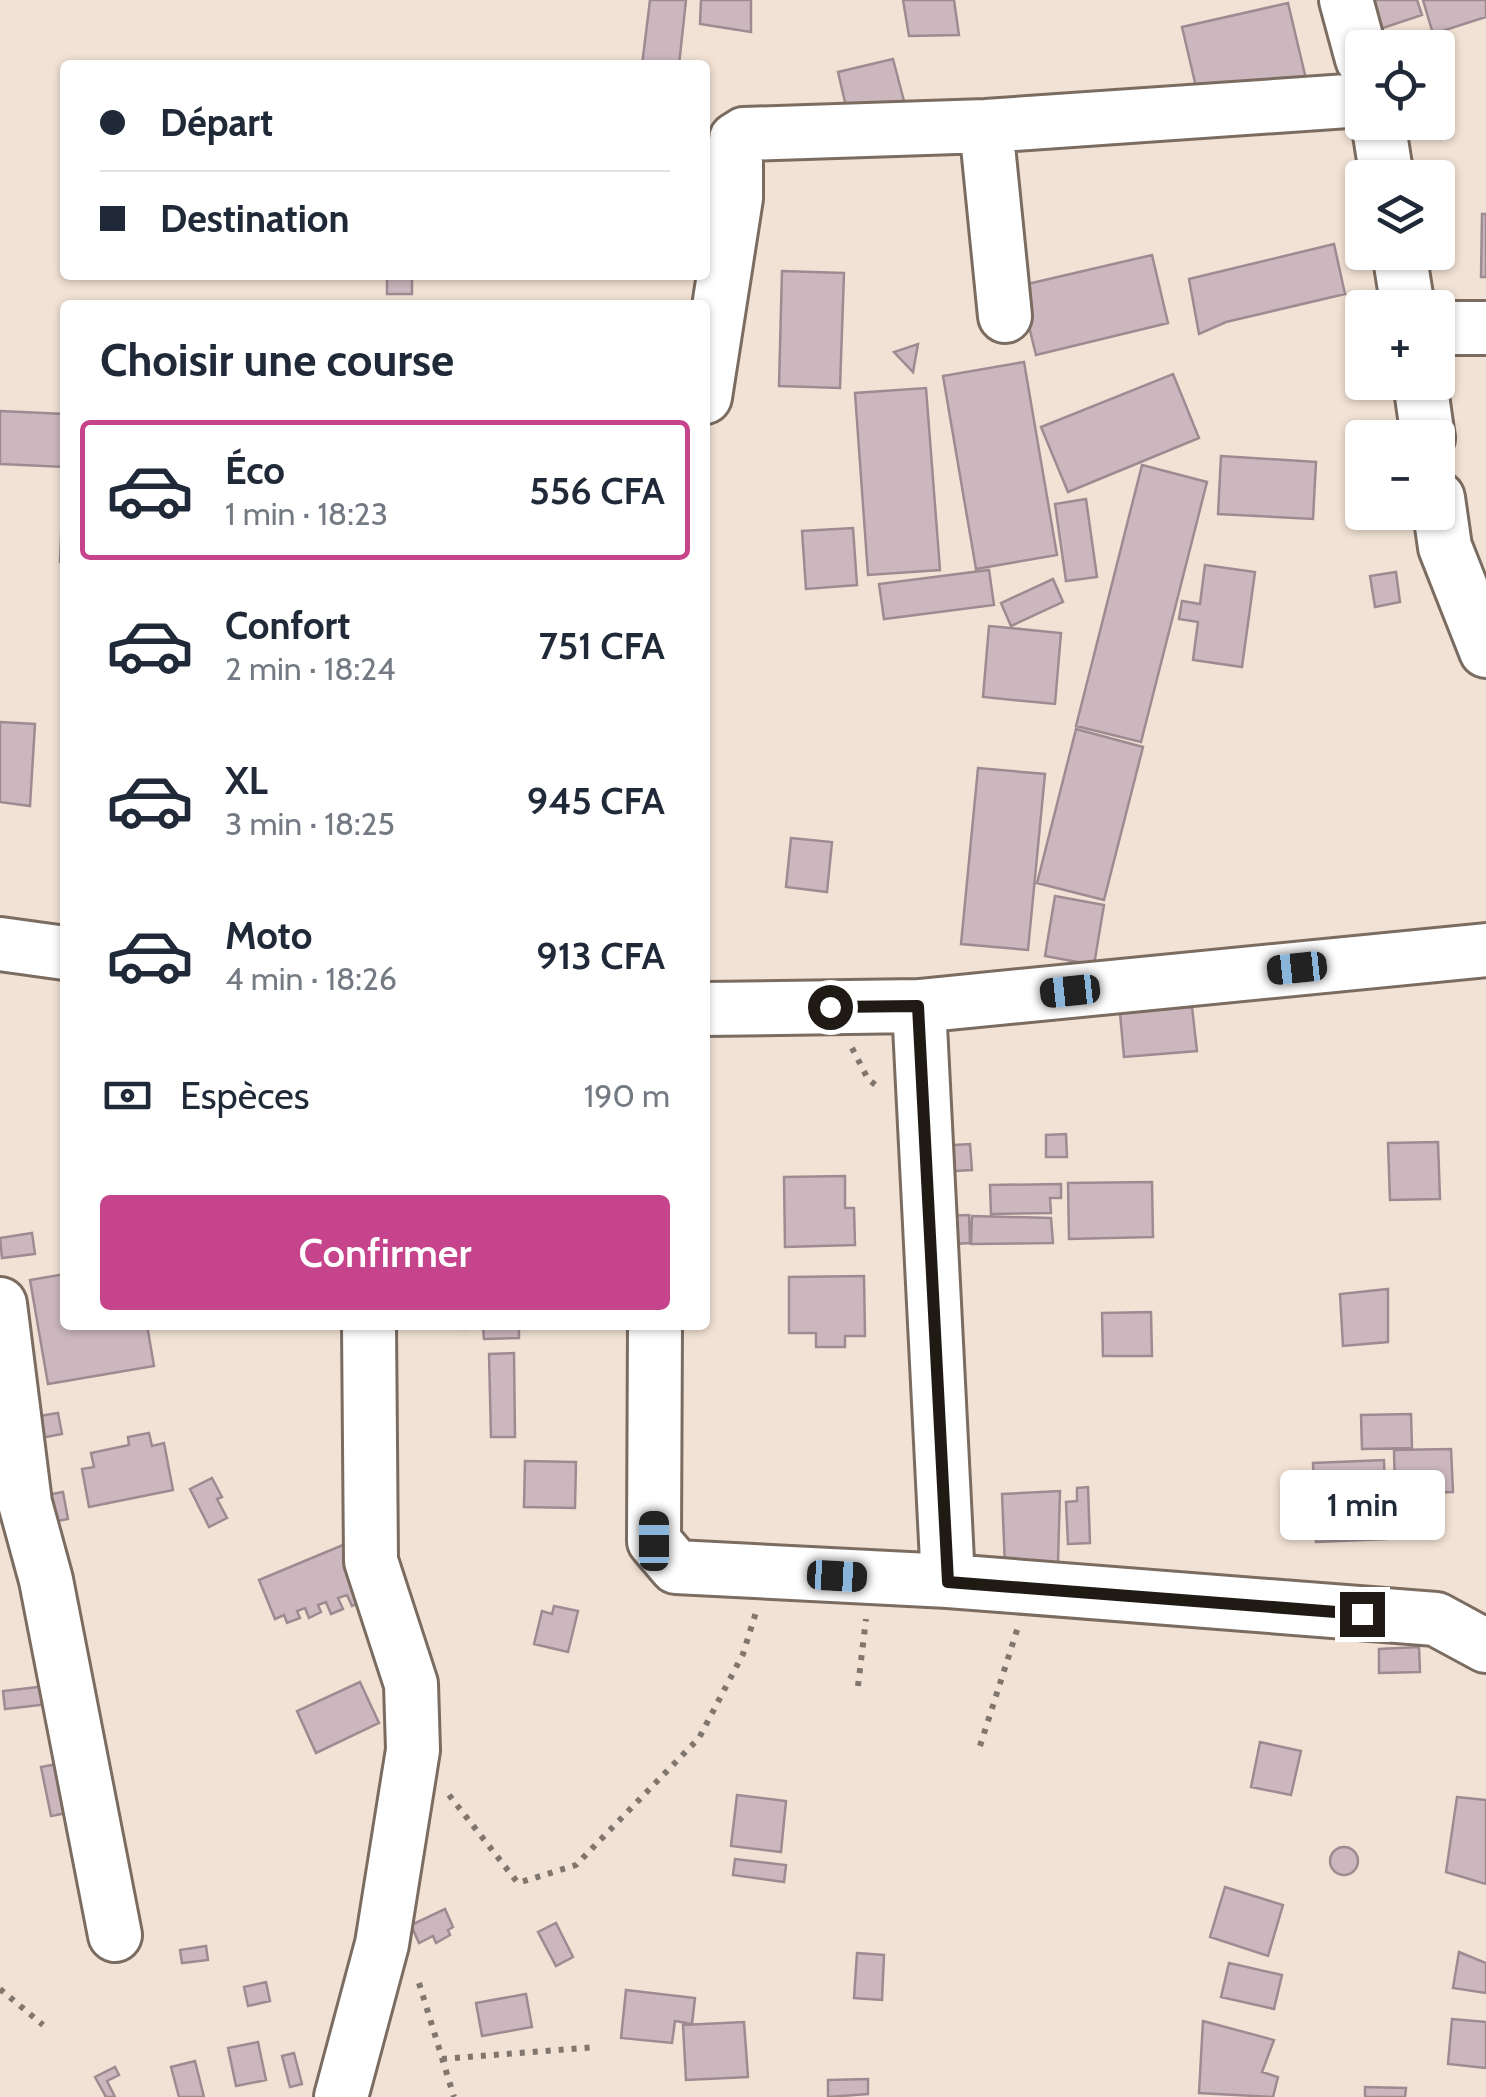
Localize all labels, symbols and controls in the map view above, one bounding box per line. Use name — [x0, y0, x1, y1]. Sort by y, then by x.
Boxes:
map controls — [1345, 30, 1455, 530]
button: locate — [1345, 30, 1455, 140]
text: Départ — [160, 99, 273, 146]
button: layers — [1345, 160, 1455, 270]
text: Destination — [160, 195, 349, 242]
button: + — [1345, 290, 1455, 400]
text: Choisir une course — [100, 333, 454, 387]
button: − — [1345, 420, 1455, 530]
icon: car — [105, 445, 195, 535]
text: Éco — [225, 447, 285, 494]
text: 556 CFA — [529, 467, 665, 514]
text: 1 min · 18:23 — [225, 494, 388, 533]
icon: car — [105, 600, 195, 690]
text: Confort — [225, 602, 350, 649]
text: 751 CFA — [538, 622, 665, 669]
text: 2 min · 18:24 — [225, 649, 395, 688]
icon: car — [105, 755, 195, 845]
text: XL — [225, 757, 268, 804]
text: 945 CFA — [527, 777, 665, 824]
text: 3 min · 18:25 — [225, 804, 395, 843]
icon: car — [105, 910, 195, 1000]
text: Moto — [225, 912, 312, 959]
text: 913 CFA — [536, 932, 665, 979]
car — [1266, 950, 1328, 986]
text: 4 min · 18:26 — [225, 959, 397, 998]
car — [1039, 973, 1101, 1009]
route start — [808, 985, 853, 1030]
icon: cash — [100, 1068, 155, 1123]
text: Espèces — [180, 1072, 309, 1119]
text: 190 m — [584, 1076, 670, 1115]
button: Confirmer — [100, 1195, 670, 1310]
callout: 1 min — [1280, 1469, 1444, 1539]
text: 1 min — [1327, 1485, 1398, 1524]
car — [639, 1511, 669, 1571]
car — [806, 1559, 868, 1593]
route end — [1340, 1592, 1385, 1637]

